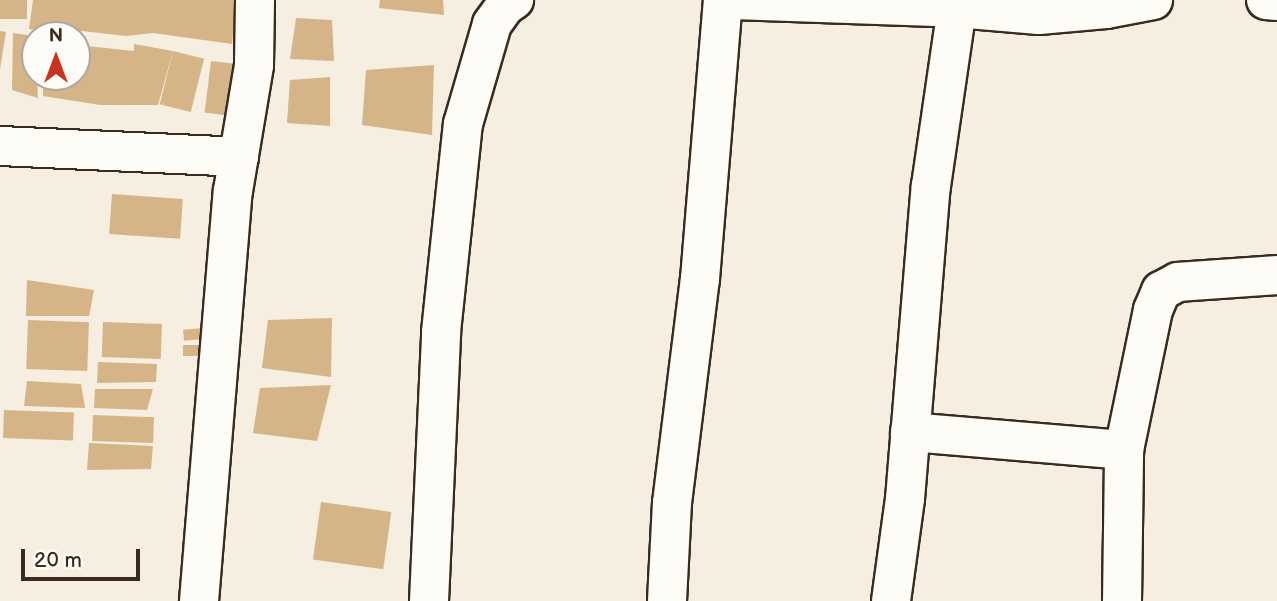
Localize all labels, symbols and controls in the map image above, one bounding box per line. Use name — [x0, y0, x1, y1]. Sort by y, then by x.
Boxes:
north arrow — [21, 21, 91, 91]
text: N — [49, 25, 63, 48]
scale bar — [24, 534, 144, 578]
text: 20 m — [34, 548, 82, 573]

